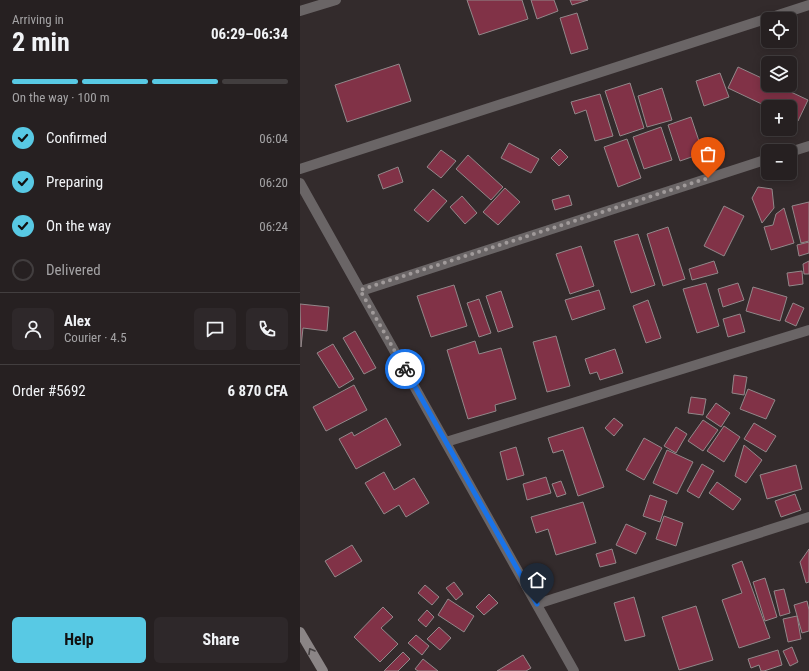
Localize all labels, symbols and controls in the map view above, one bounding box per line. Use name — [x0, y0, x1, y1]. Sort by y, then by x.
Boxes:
text: Arriving in — [12, 12, 64, 27]
map controls — [761, 12, 797, 180]
button: locate — [761, 12, 797, 48]
text: 06:29–06:34 — [211, 25, 288, 43]
text: 2 min — [12, 27, 70, 57]
button: layers — [761, 56, 797, 92]
text: On the way · 100 m — [12, 90, 109, 105]
button: + — [761, 100, 797, 136]
icon: check — [12, 127, 34, 149]
text: Confirmed — [46, 129, 107, 147]
text: 06:04 — [259, 131, 288, 146]
pin — [691, 137, 725, 178]
icon: bag — [697, 143, 719, 165]
button: − — [761, 144, 797, 180]
icon: check — [12, 171, 34, 193]
text: Preparing — [46, 173, 103, 191]
text: 06:20 — [259, 175, 288, 190]
icon: check — [12, 215, 34, 237]
text: On the way — [46, 217, 111, 235]
text: 06:24 — [259, 219, 288, 234]
text: Delivered — [46, 261, 101, 279]
button: person — [12, 308, 54, 350]
button: chat — [194, 308, 236, 350]
button: phone — [246, 308, 288, 350]
text: Alex — [64, 312, 91, 330]
text: Courier · 4.5 — [64, 330, 127, 345]
courier — [385, 349, 425, 389]
icon: bike — [394, 358, 416, 380]
text: Order #5692 — [12, 382, 86, 400]
text: 6 870 CFA — [228, 382, 288, 400]
pin — [520, 563, 554, 604]
icon: home — [526, 569, 548, 591]
button: Help — [12, 617, 146, 663]
button: Share — [154, 617, 288, 663]
one-way arrow — [309, 648, 316, 656]

